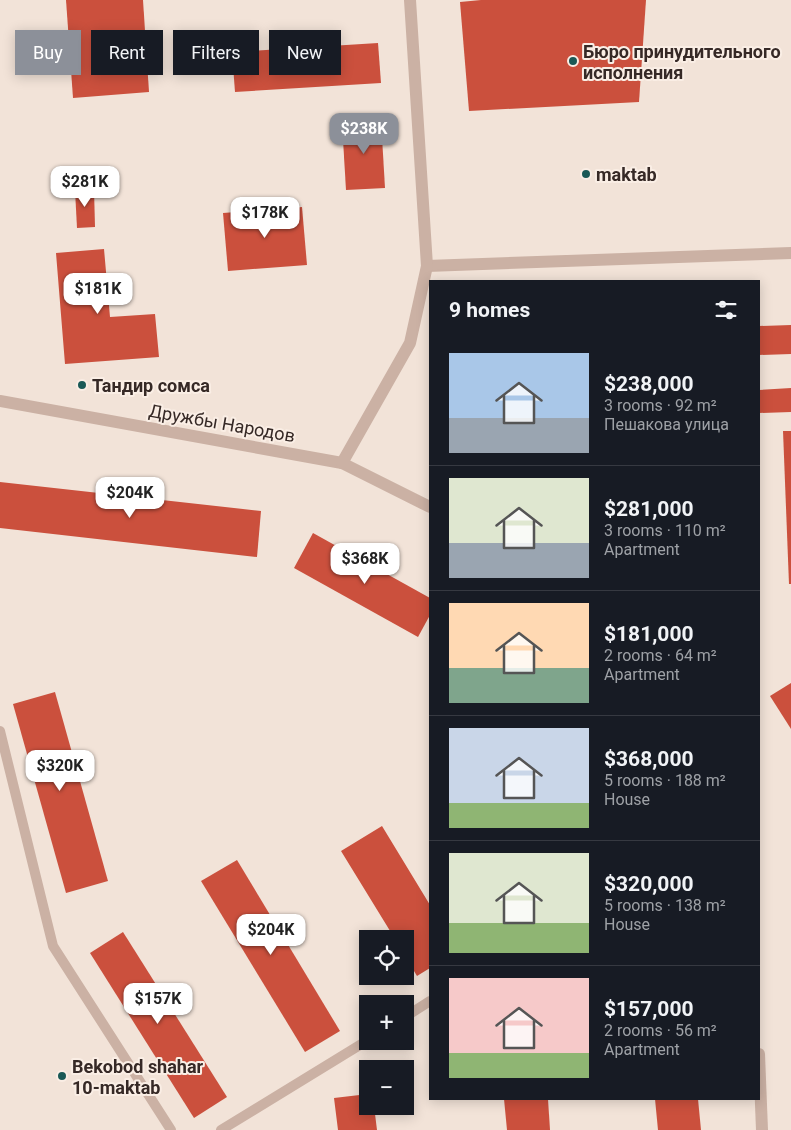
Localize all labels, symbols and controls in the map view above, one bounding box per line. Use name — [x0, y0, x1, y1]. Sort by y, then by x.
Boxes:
chip: Buy — [15, 30, 81, 75]
chip: Rent — [91, 30, 163, 75]
chip: Filters — [173, 30, 259, 75]
chip: New — [269, 30, 341, 75]
place label: Бюро принудительного исполнения — [583, 41, 781, 83]
marker: Бюро принудительного исполнения — [567, 55, 579, 67]
pin: $238K — [329, 112, 399, 155]
text: $238K — [341, 119, 387, 138]
place label: maktab — [596, 164, 657, 185]
pin: $281K — [50, 166, 120, 208]
marker: maktab — [580, 168, 592, 180]
text: $281K — [62, 172, 108, 191]
pin: $178K — [230, 196, 300, 239]
text: $178K — [242, 203, 288, 222]
pin: $181K — [63, 272, 133, 315]
text: $181K — [75, 279, 121, 298]
icon: filters — [712, 296, 740, 324]
text: 9 homes — [449, 298, 530, 322]
text: $238,000 — [604, 372, 694, 396]
icon: home — [489, 373, 549, 433]
place label: Тандир сомса — [92, 375, 210, 396]
marker: Тандир сомса — [76, 379, 88, 391]
text: 3 rooms · 92 m² — [604, 396, 717, 415]
street label: Дружбы Народов — [147, 400, 297, 446]
text: Пешакова улица — [604, 415, 729, 434]
pin: $204K — [95, 476, 165, 519]
text: $204K — [107, 483, 153, 502]
text: $281,000 — [604, 497, 694, 521]
icon: home — [489, 498, 549, 558]
text: 3 rooms · 110 m² — [604, 521, 726, 540]
text: Apartment — [604, 540, 680, 559]
pin: $368K — [330, 542, 400, 585]
text: $368K — [342, 549, 388, 568]
text: $181,000 — [604, 622, 694, 646]
icon: home — [489, 623, 549, 683]
text: 2 rooms · 64 m² — [604, 646, 717, 665]
text: Apartment — [604, 665, 680, 684]
text: $368,000 — [604, 747, 694, 771]
icon: home — [489, 748, 549, 808]
pin: $320K — [25, 750, 95, 792]
text: $320K — [37, 756, 83, 775]
text: 5 rooms · 188 m² — [604, 771, 726, 790]
text: House — [604, 790, 650, 809]
text: $320,000 — [604, 872, 694, 896]
icon: home — [489, 873, 549, 933]
text: 5 rooms · 138 m² — [604, 896, 726, 915]
pin: $204K — [236, 914, 306, 956]
text: House — [604, 915, 650, 934]
text: $204K — [248, 920, 294, 939]
map controls — [359, 930, 414, 1115]
button: locate — [359, 930, 414, 985]
pin: $157K — [123, 982, 193, 1025]
text: $157K — [135, 989, 181, 1008]
button: + — [359, 995, 414, 1050]
text: $157,000 — [604, 997, 694, 1021]
icon: home — [489, 998, 549, 1058]
text: 2 rooms · 56 m² — [604, 1021, 717, 1040]
text: Apartment — [604, 1040, 680, 1059]
place label: Bekobod shahar 10-maktab — [72, 1056, 204, 1098]
button: − — [359, 1060, 414, 1115]
marker: Bekobod shahar 10-maktab — [56, 1070, 68, 1082]

